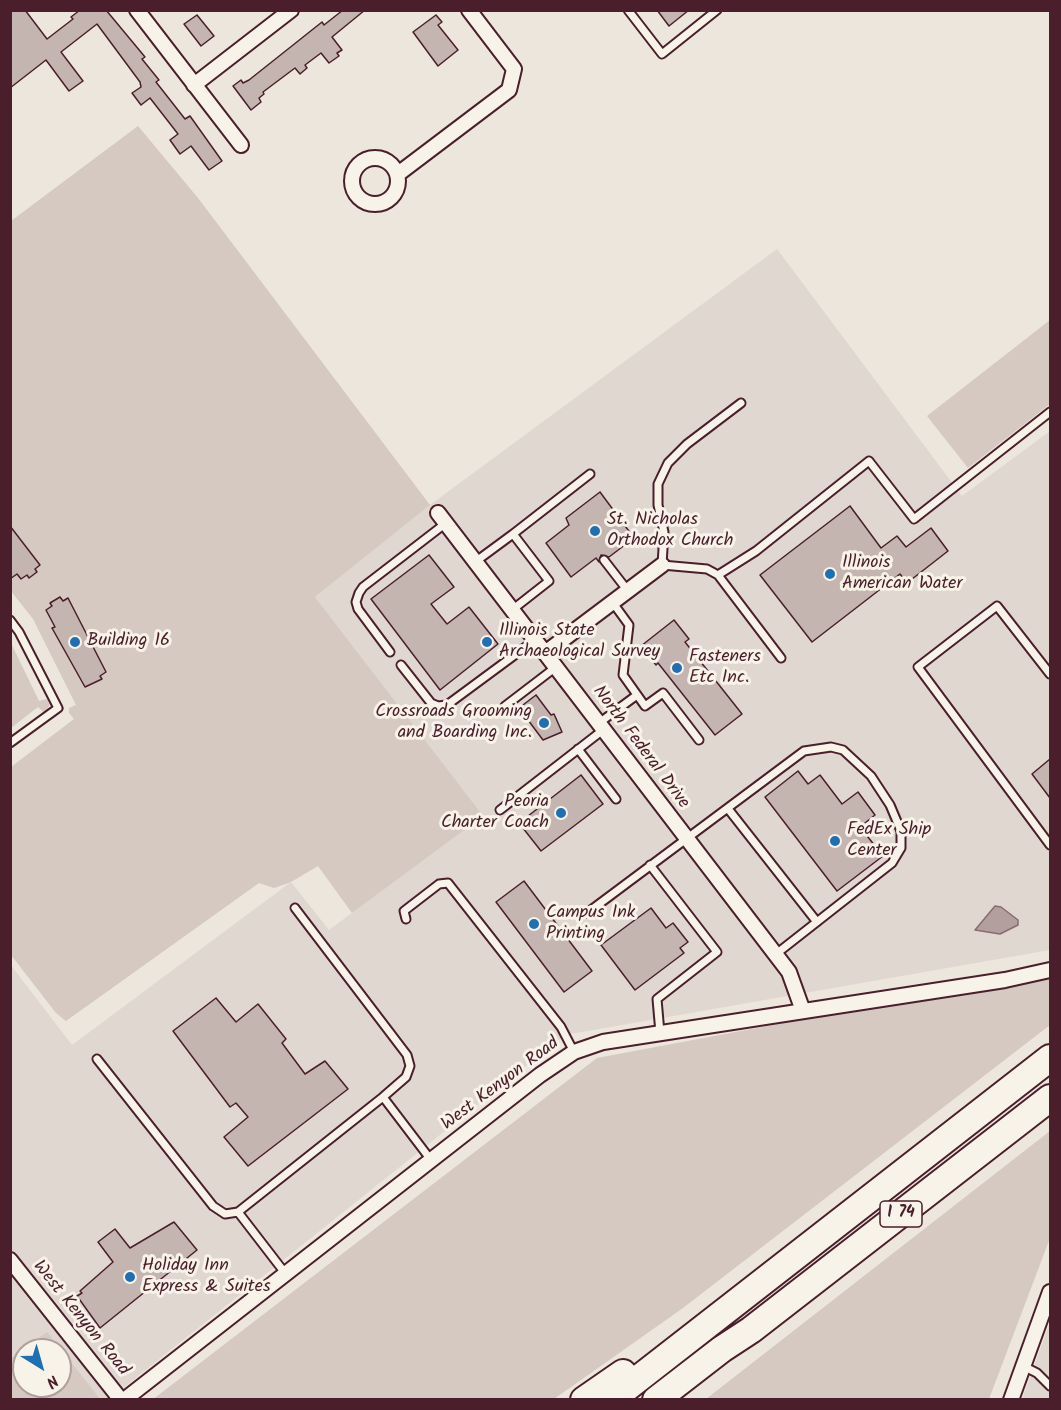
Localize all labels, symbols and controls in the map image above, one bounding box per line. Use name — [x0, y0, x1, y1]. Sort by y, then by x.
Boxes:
place label: St. Nicholas Orthodox Church — [607, 510, 734, 552]
marker: St. Nicholas Orthodox Church — [588, 524, 602, 538]
place label: Illinois American Water — [842, 553, 962, 596]
marker: Illinois American Water — [823, 567, 837, 581]
place label: Illinois State Archaeological Survey — [499, 621, 660, 664]
place label: Building 16 — [87, 631, 170, 653]
marker: Building 16 — [68, 635, 82, 649]
marker: Illinois State Archaeological Survey — [480, 635, 494, 649]
place label: Fasteners Etc Inc. — [689, 647, 761, 690]
marker: Fasteners Etc Inc. — [670, 661, 684, 675]
street label: North Federal Drive — [587, 682, 693, 814]
place label: Crossroads Grooming and Boarding Inc. — [375, 702, 532, 744]
marker: Crossroads Grooming and Boarding Inc. — [537, 716, 551, 730]
place label: Peoria Charter Coach — [441, 792, 549, 834]
marker: Peoria Charter Coach — [554, 806, 568, 820]
place label: FedEx Ship Center — [847, 820, 931, 862]
marker: FedEx Ship Center — [828, 834, 842, 848]
place label: Campus Ink Printing — [546, 903, 635, 946]
marker: Campus Ink Printing — [527, 917, 541, 931]
street label: West Kenyon Road — [438, 1034, 564, 1136]
road number: I 74 — [880, 1201, 922, 1227]
place label: Holiday Inn Express & Suites — [142, 1256, 271, 1298]
street label: West Kenyon Road — [27, 1257, 133, 1381]
marker: Holiday Inn Express & Suites — [123, 1270, 137, 1284]
north arrow — [12, 1338, 72, 1398]
text: N — [40, 1368, 63, 1394]

